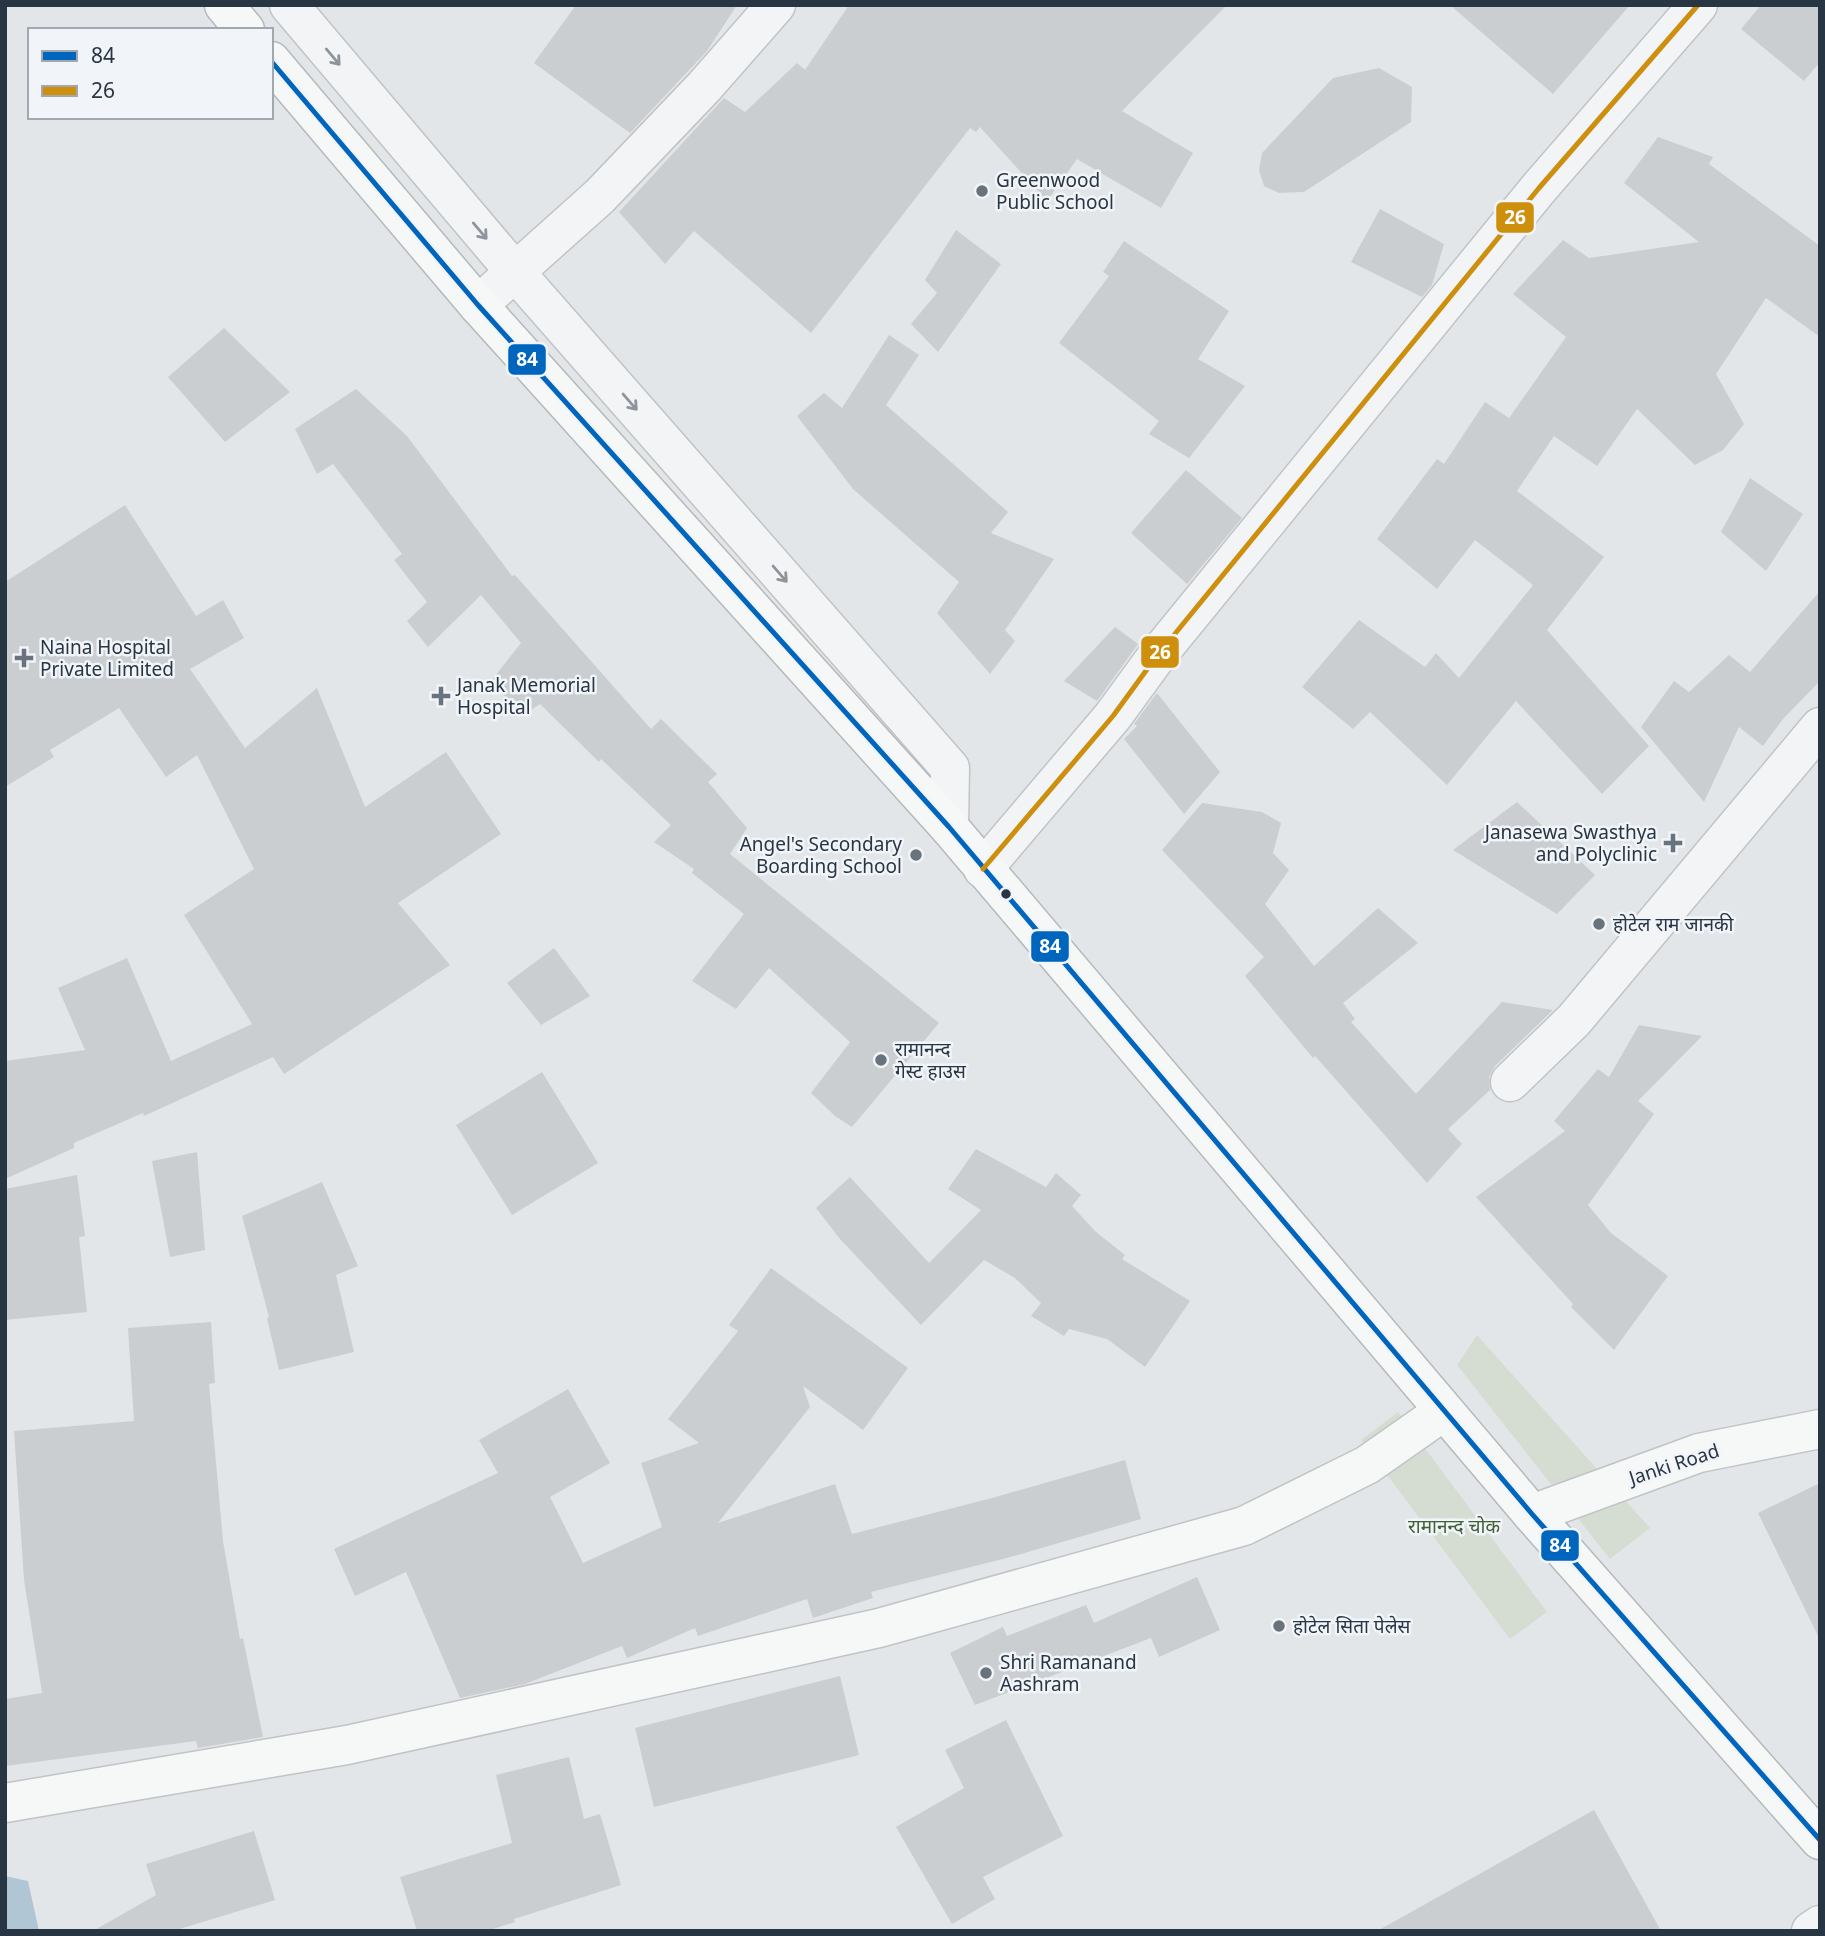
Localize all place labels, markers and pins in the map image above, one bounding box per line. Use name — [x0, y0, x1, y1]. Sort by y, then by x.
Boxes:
place label: Greenwood Public School — [996, 167, 1114, 215]
marker: Greenwood Public School — [974, 183, 990, 199]
place label: Naina Hospital Private Limited — [40, 634, 174, 682]
marker: Naina Hospital Private Limited — [14, 648, 34, 668]
place label: Janak Memorial Hospital — [455, 672, 596, 720]
marker: Janak Memorial Hospital — [431, 686, 451, 706]
place label: Janasewa Swasthya and Polyclinic — [1483, 819, 1657, 867]
place label: Angel's Secondary Boarding School — [740, 831, 902, 879]
marker: Janasewa Swasthya and Polyclinic — [1663, 833, 1683, 853]
marker: Angel's Secondary Boarding School — [908, 847, 924, 863]
unlabelled marker — [999, 887, 1013, 901]
place label: होटेल राम जानकी — [1613, 911, 1735, 937]
marker: होटेल राम जानकी — [1591, 916, 1607, 932]
place label: रामानन्द गेस्ट हाउस — [895, 1036, 967, 1084]
marker: रामानन्द गेस्ट हाउस — [873, 1052, 889, 1068]
place label: होटेल सिता पेलेस — [1293, 1613, 1412, 1639]
marker: होटेल सिता पेलेस — [1271, 1618, 1287, 1634]
place label: Shri Ramanand Aashram — [1000, 1649, 1137, 1697]
marker: Shri Ramanand Aashram — [978, 1665, 994, 1681]

